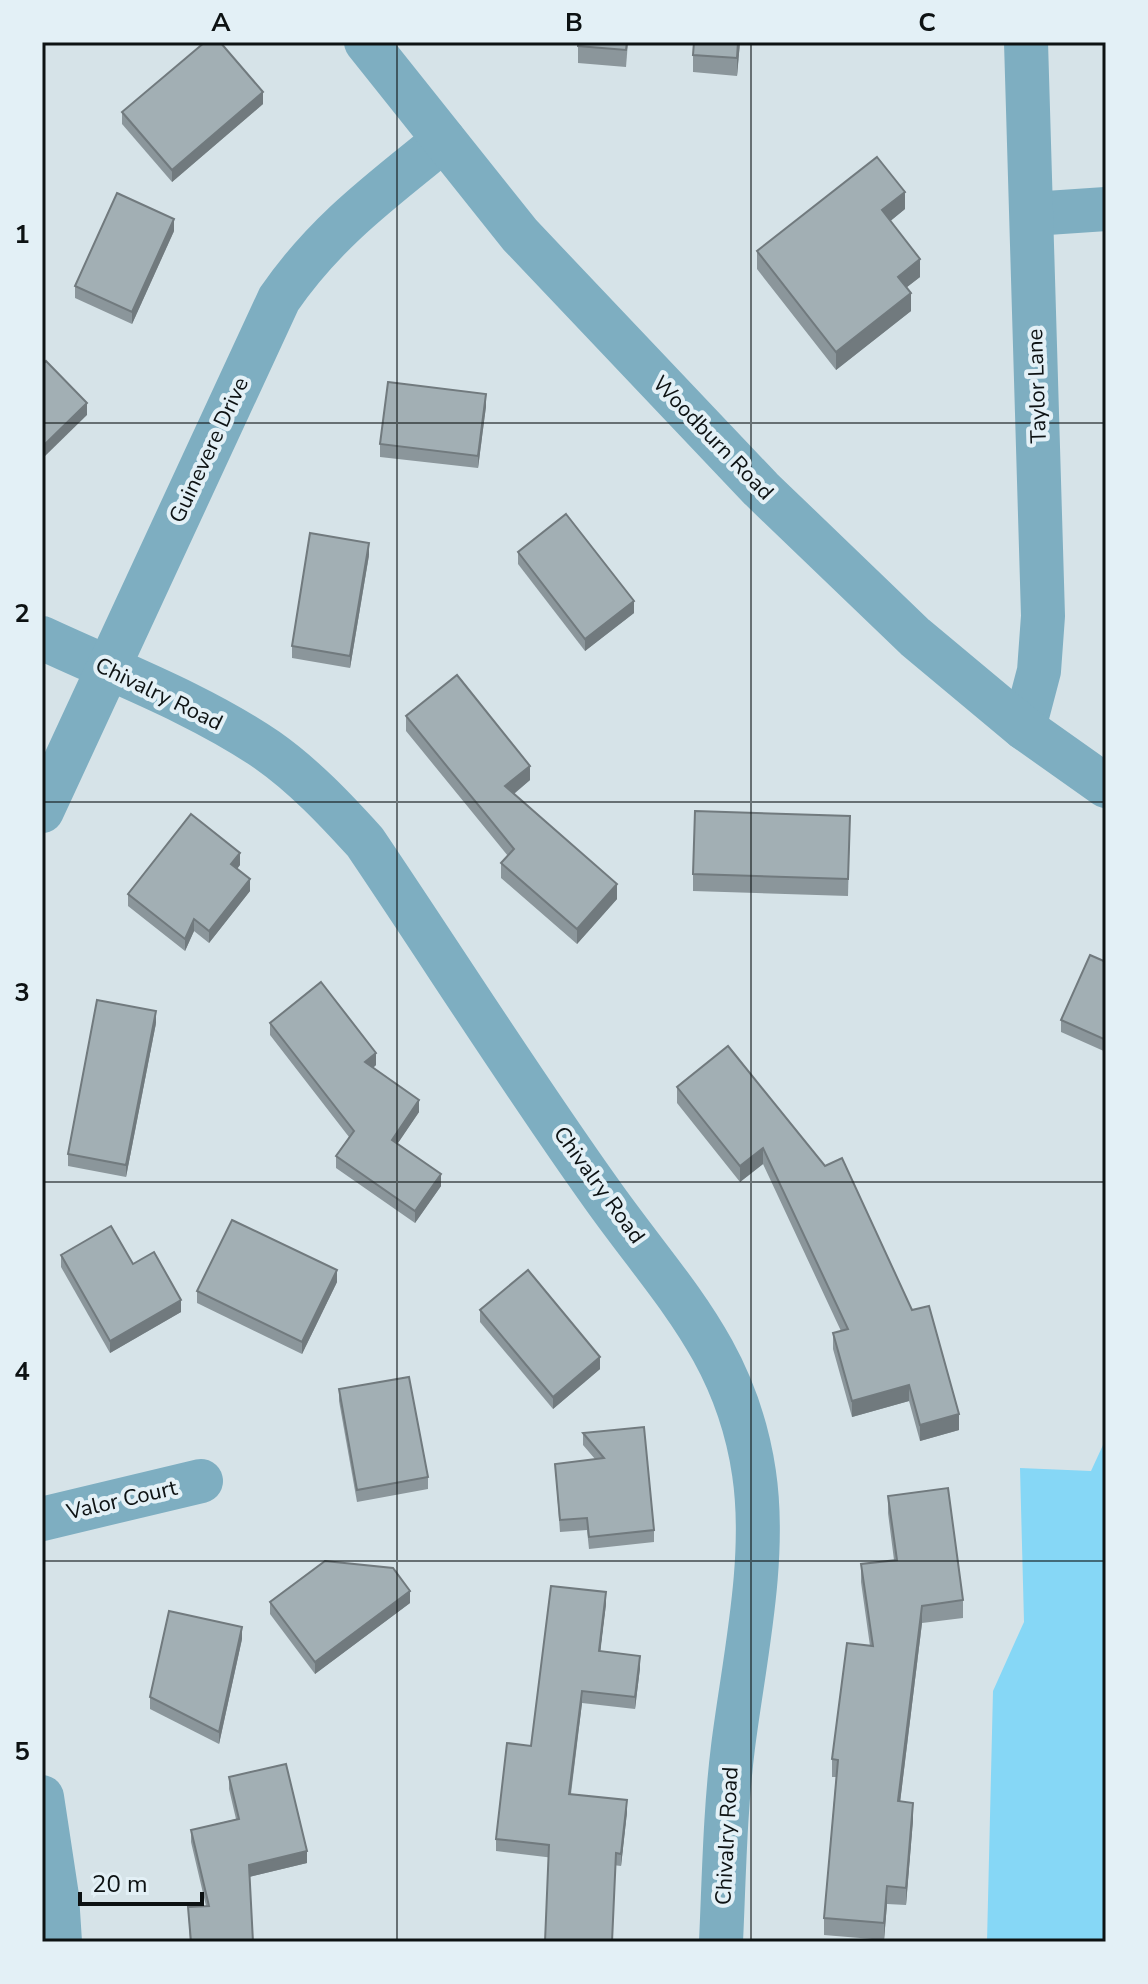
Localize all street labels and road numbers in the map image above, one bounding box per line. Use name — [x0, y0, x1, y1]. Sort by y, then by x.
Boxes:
street label: Taylor Lane — [1020, 328, 1054, 444]
street label: Woodburn Road — [646, 369, 780, 507]
street label: Guinevere Drive — [162, 372, 256, 528]
street label: Chivalry Road — [90, 650, 228, 738]
street label: Chivalry Road — [546, 1120, 652, 1250]
street label: Valor Court — [63, 1473, 180, 1527]
street label: Chivalry Road — [708, 1766, 746, 1906]

